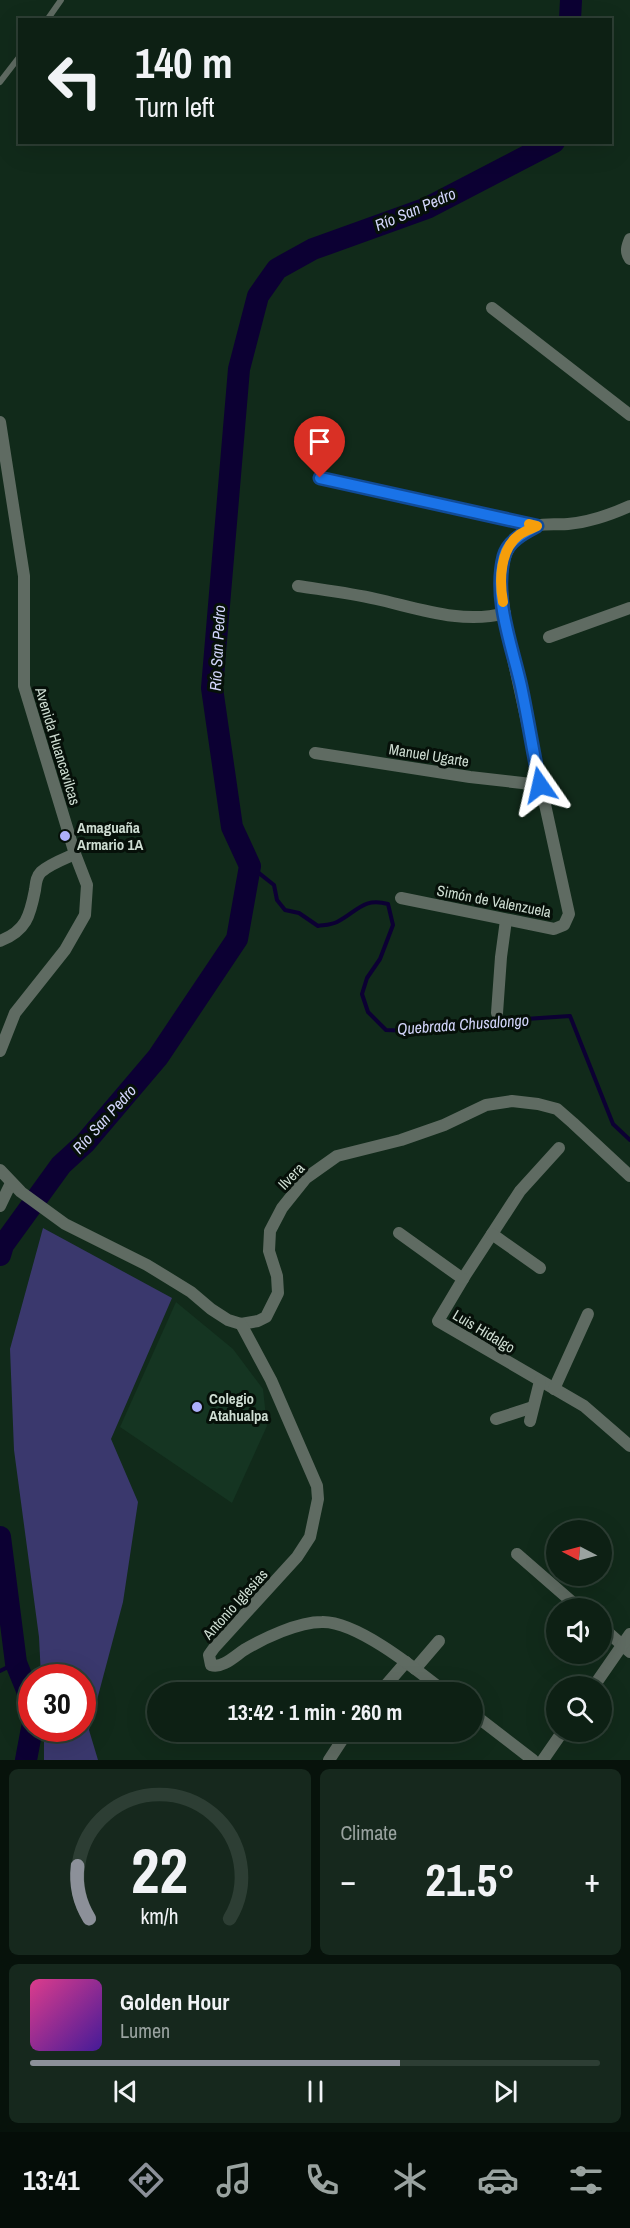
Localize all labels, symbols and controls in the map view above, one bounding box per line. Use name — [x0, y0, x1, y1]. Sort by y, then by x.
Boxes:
text: 140 m — [135, 35, 233, 91]
icon: left — [36, 42, 114, 120]
text: Turn left — [135, 89, 214, 125]
water label: Río San Pedro — [371, 182, 459, 236]
pin — [294, 416, 345, 478]
icon: arrive — [303, 425, 336, 458]
water label: Río San Pedro — [204, 604, 230, 692]
street label: Avenida Huancavilcas — [30, 684, 86, 807]
street label: Manuel Ugarte — [388, 738, 471, 772]
position arrow — [508, 753, 572, 817]
place label: Amaguaña Armario 1A — [77, 817, 143, 855]
marker: Amaguaña Armario 1A — [58, 829, 72, 843]
street label: Simón de Valenzuela — [435, 880, 553, 922]
water label: Quebrada Chusalongo — [396, 1008, 530, 1040]
water label: Río San Pedro — [67, 1080, 141, 1158]
street label: Ilvera — [273, 1158, 309, 1194]
street label: Luis Hidalgo — [449, 1304, 519, 1358]
place label: Colegio Atahualpa — [209, 1388, 269, 1426]
marker: Colegio Atahualpa — [190, 1400, 204, 1414]
north arrow — [546, 1520, 612, 1586]
map controls — [546, 1520, 612, 1742]
street label: Antonio Iglesias — [197, 1564, 272, 1645]
button: sound — [546, 1598, 612, 1664]
speed limit sign: 30 — [18, 1664, 96, 1742]
button: search — [546, 1676, 612, 1742]
text: 13:42 · 1 min · 260 m — [228, 1697, 402, 1727]
text: Climate — [341, 1819, 397, 1846]
text: 22 — [131, 1828, 188, 1912]
text: 21.5° — [425, 1849, 515, 1910]
text: − — [341, 1858, 356, 1902]
text: + — [584, 1858, 600, 1902]
text: km/h — [141, 1902, 179, 1931]
text: Golden Hour — [120, 1987, 229, 2017]
text: Lumen — [120, 2017, 170, 2044]
icon: previous — [109, 2075, 142, 2108]
icon: pause — [299, 2075, 332, 2108]
icon: next — [489, 2075, 522, 2108]
icon: directions — [125, 2159, 167, 2201]
icon: music — [213, 2159, 255, 2201]
icon: phone — [301, 2159, 343, 2201]
icon: climate — [389, 2159, 431, 2201]
icon: car — [477, 2159, 519, 2201]
icon: filters — [565, 2159, 607, 2201]
text: 13:41 — [23, 2162, 80, 2198]

